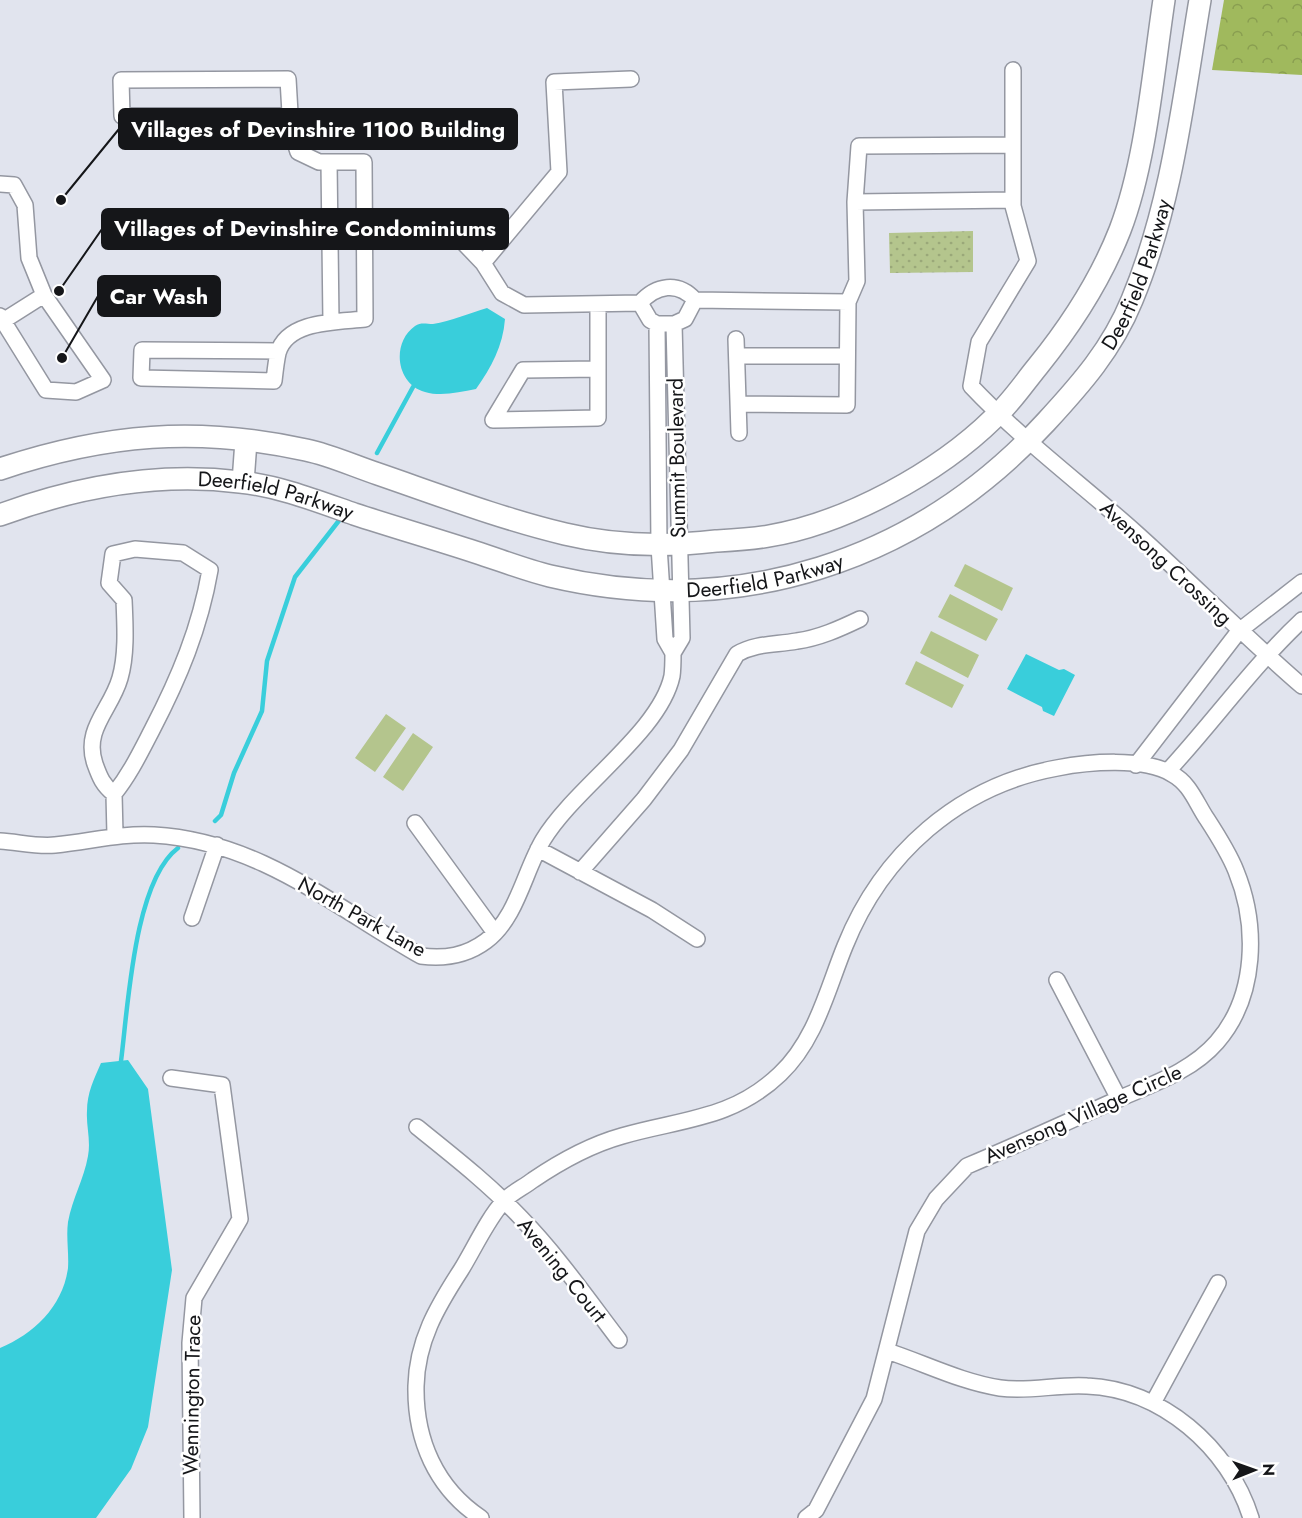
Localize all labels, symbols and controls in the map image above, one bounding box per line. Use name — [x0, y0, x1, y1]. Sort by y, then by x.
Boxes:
callout: Villages of Devinshire 1100 Building — [119, 109, 517, 149]
text: Villages of Devinshire 1100 Building — [130, 113, 505, 145]
street label: Deerfield Parkway — [1094, 195, 1179, 356]
callout: Villages of Devinshire Condominiums — [102, 209, 508, 249]
text: Villages of Devinshire Condominiums — [113, 212, 496, 244]
callout: Car Wash — [98, 276, 220, 316]
text: Car Wash — [110, 280, 208, 312]
street label: Summit Boulevard — [661, 378, 693, 538]
street label: Deerfield Parkway — [197, 464, 359, 528]
street label: Avensong Crossing — [1093, 494, 1239, 632]
street label: Deerfield Parkway — [686, 546, 848, 605]
street label: North Park Lane — [292, 869, 432, 965]
street label: Avensong Village Circle — [979, 1057, 1187, 1171]
street label: Avening Court — [510, 1211, 614, 1329]
street label: Wennington Trace — [176, 1314, 208, 1476]
north arrow — [1224, 1440, 1284, 1500]
text: N — [1257, 1463, 1280, 1476]

